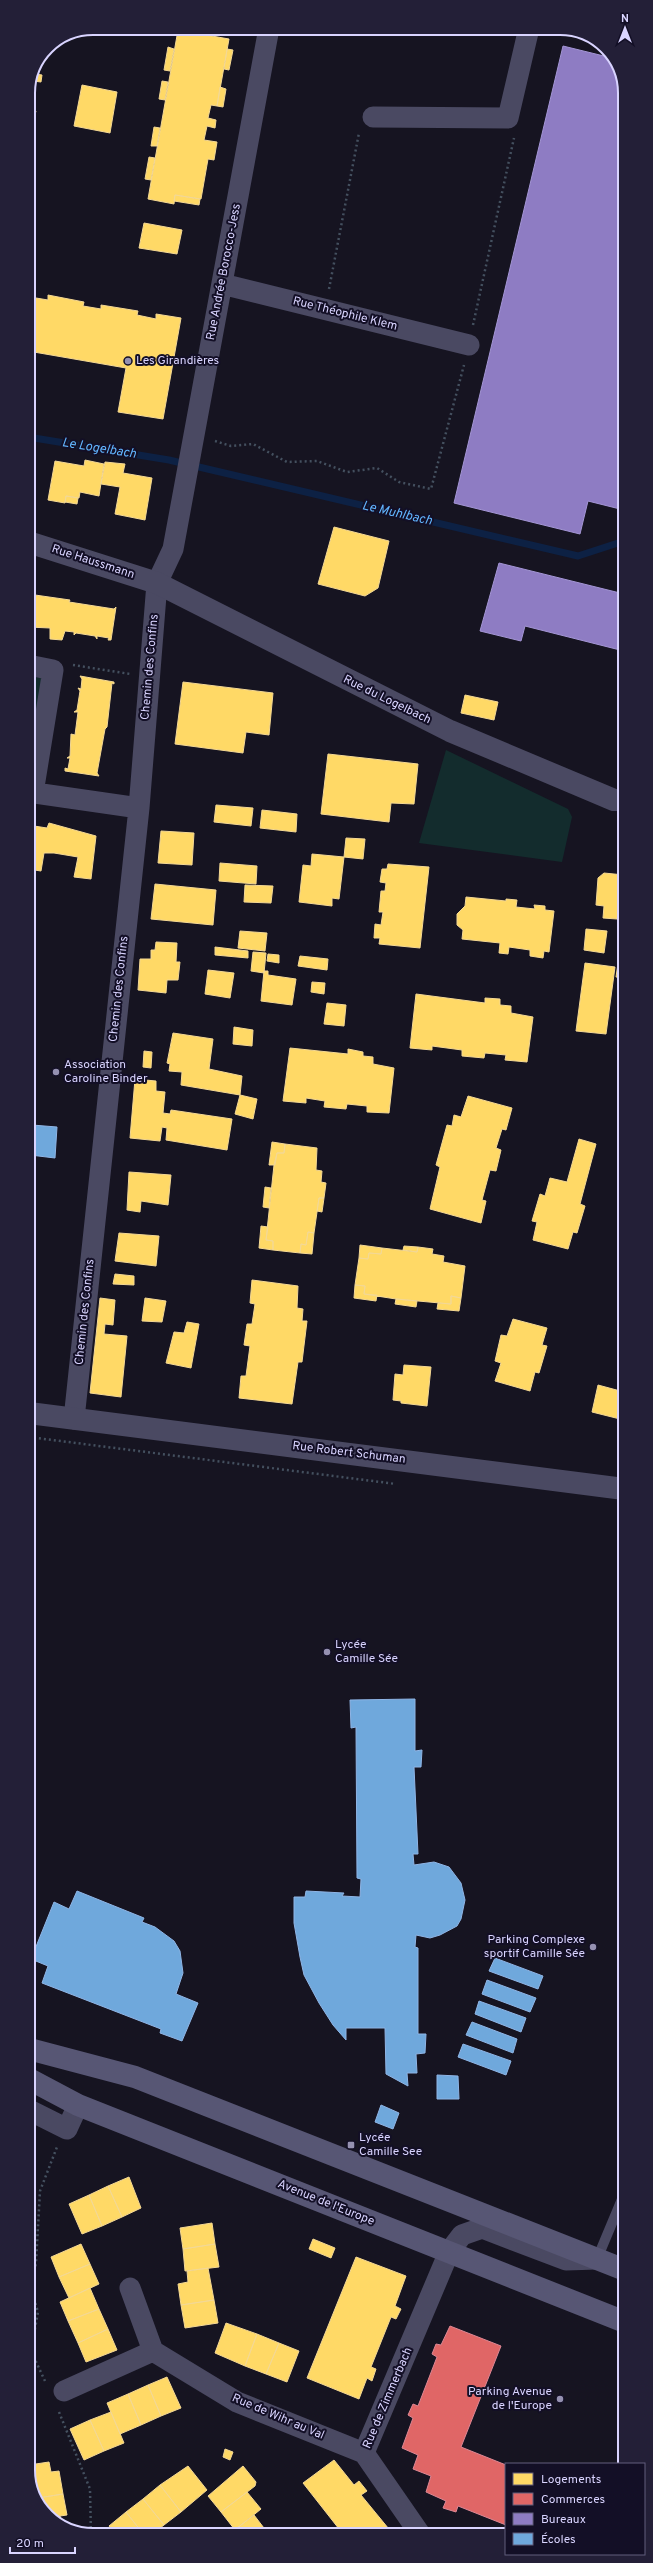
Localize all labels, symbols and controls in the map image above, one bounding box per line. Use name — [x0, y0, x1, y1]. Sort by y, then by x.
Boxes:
north arrow — [605, 8, 645, 48]
text: N — [621, 12, 629, 26]
street label: Rue Andrée Borocco-Jess — [203, 202, 245, 342]
street label: Rue Théophile Klem — [291, 293, 399, 335]
place label: Les Girandières — [136, 353, 219, 369]
marker: Les Girandières — [123, 356, 133, 366]
water label: Le Logelbach — [61, 435, 137, 463]
water label: Le Muhlbach — [360, 498, 434, 530]
street label: Rue Haussmann — [49, 541, 137, 583]
street label: Chemin des Confins — [137, 613, 163, 721]
street label: Rue du Logelbach — [340, 672, 434, 728]
street label: Chemin des Confins — [105, 935, 133, 1043]
place label: Association Caroline Binder — [64, 1057, 148, 1087]
marker: Association Caroline Binder — [51, 1067, 61, 1077]
street label: Chemin des Confins — [71, 1258, 99, 1366]
street label: Rue Robert Schuman — [292, 1438, 406, 1468]
place label: Lycée Camille Sée — [335, 1637, 398, 1667]
marker: Lycée Camille Sée — [322, 1647, 332, 1657]
place label: Parking Complexe sportif Camille Sée — [484, 1932, 585, 1962]
marker: Parking Complexe sportif Camille Sée — [588, 1942, 598, 1952]
place label: Lycée Camille See — [359, 2130, 422, 2160]
marker: Lycée Camille See — [346, 2140, 356, 2150]
street label: Avenue de l'Europe — [275, 2176, 377, 2230]
street label: Rue de Zimmerbach — [359, 2345, 417, 2451]
place label: Parking Avenue de l'Europe — [468, 2384, 552, 2414]
street label: Rue de Wihr au Val — [229, 2390, 327, 2444]
marker: Parking Avenue de l'Europe — [555, 2394, 565, 2404]
legend — [505, 2463, 645, 2555]
text: Logements — [541, 2472, 601, 2488]
text: Commerces — [541, 2492, 605, 2508]
text: Bureaux — [541, 2512, 586, 2528]
scale bar — [10, 2529, 75, 2555]
text: Écoles — [541, 2532, 576, 2548]
text: 20 m — [16, 2536, 44, 2552]

